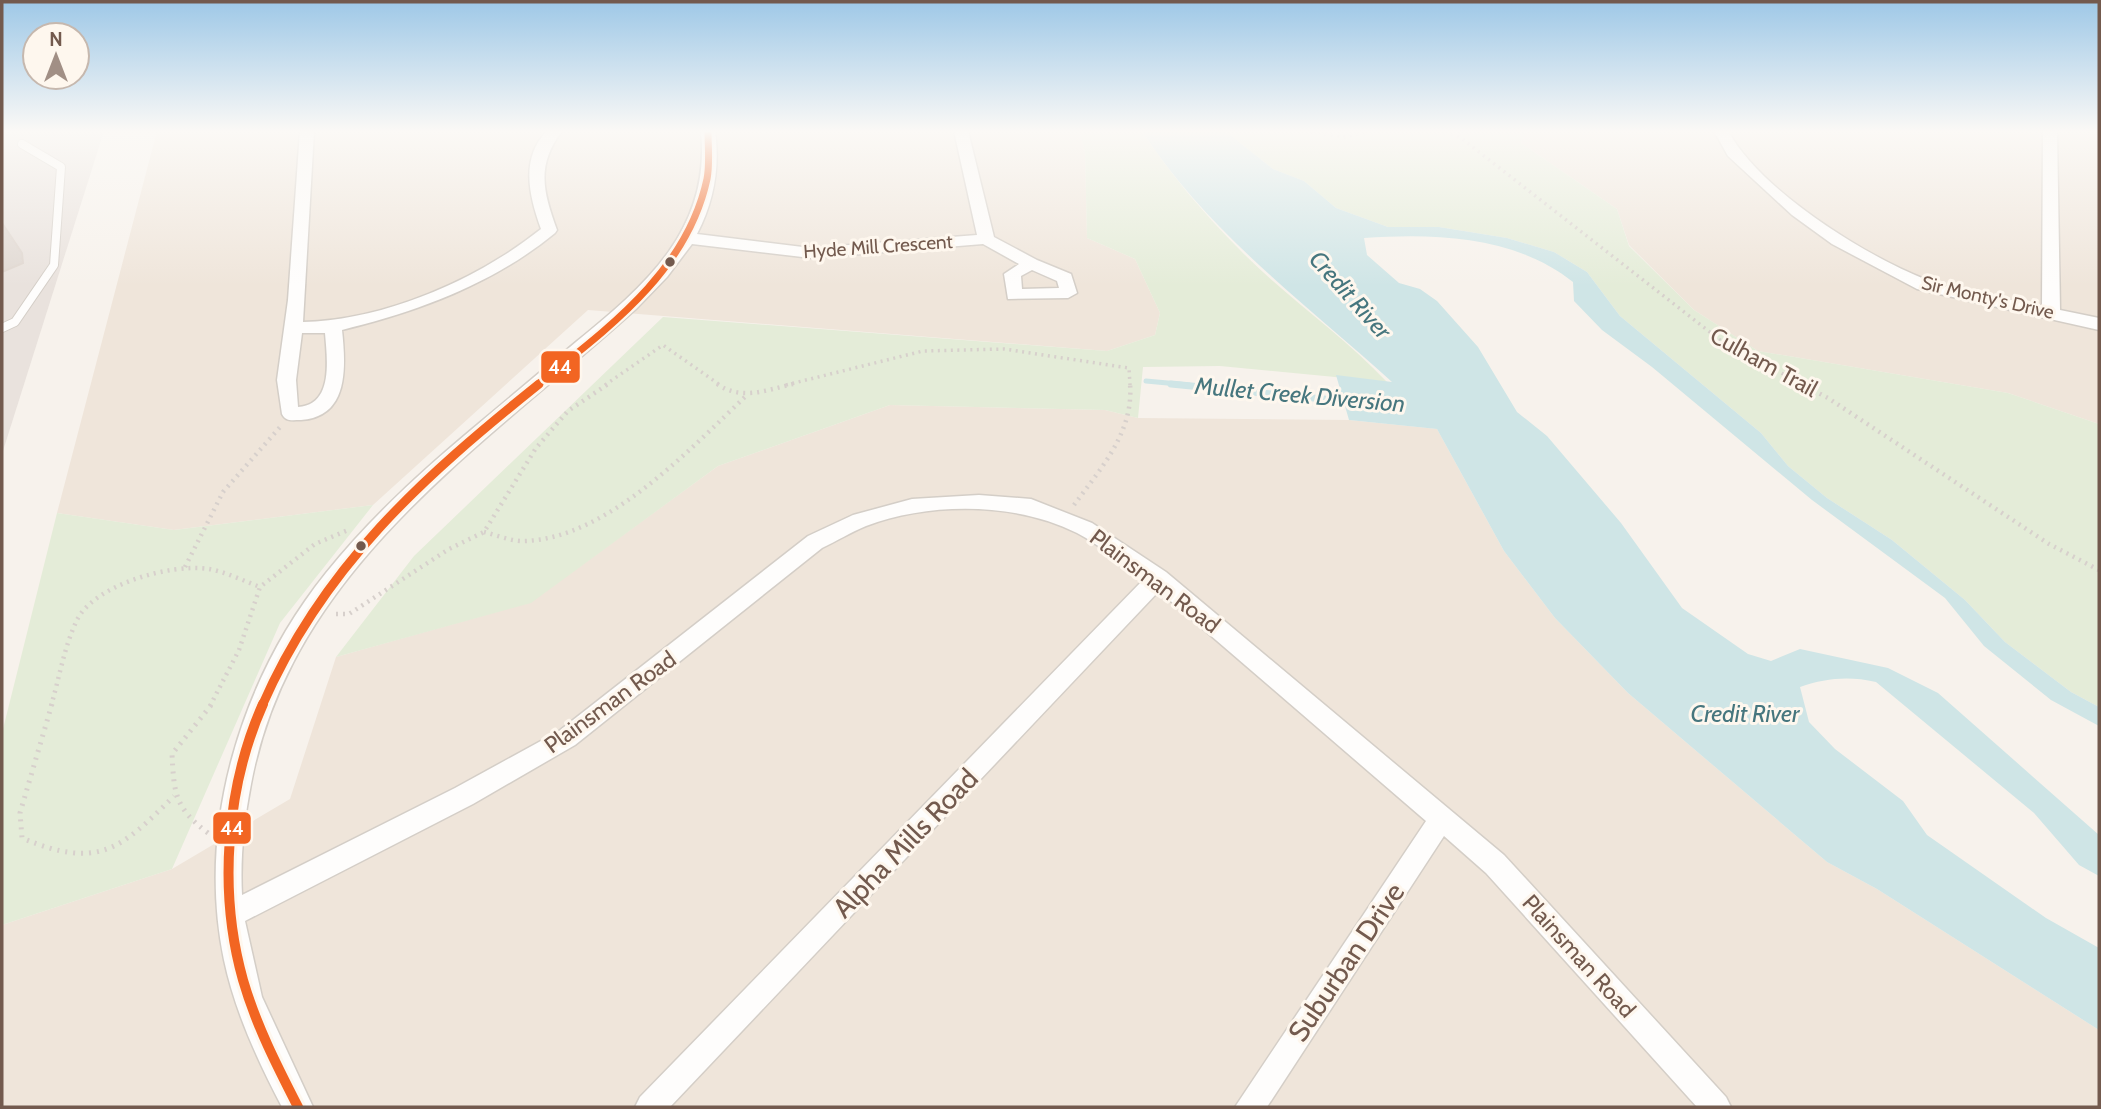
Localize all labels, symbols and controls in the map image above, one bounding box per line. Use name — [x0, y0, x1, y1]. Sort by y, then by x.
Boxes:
north arrow — [21, 21, 91, 91]
text: N — [49, 28, 63, 51]
street label: Hyde Mill Crescent — [803, 230, 954, 263]
water label: Credit River — [1303, 245, 1399, 346]
unlabelled marker — [663, 255, 677, 269]
street label: Sir Monty's Drive — [1919, 271, 2057, 324]
street label: Culham Trail — [1705, 321, 1823, 403]
line badge: 44 — [540, 350, 581, 384]
text: 44 — [548, 356, 572, 379]
water label: Mullet Creek Diversion — [1193, 371, 1406, 418]
street label: Plainsman Road — [1084, 523, 1226, 639]
unlabelled marker — [354, 539, 368, 553]
street label: Plainsman Road — [539, 645, 681, 759]
water label: Credit River — [1691, 699, 1801, 728]
street label: Alpha Mills Road — [825, 761, 985, 925]
line badge: 44 — [212, 811, 252, 845]
text: 44 — [220, 817, 244, 840]
street label: Suburban Drive — [1281, 876, 1411, 1048]
street label: Plainsman Road — [1516, 889, 1642, 1023]

